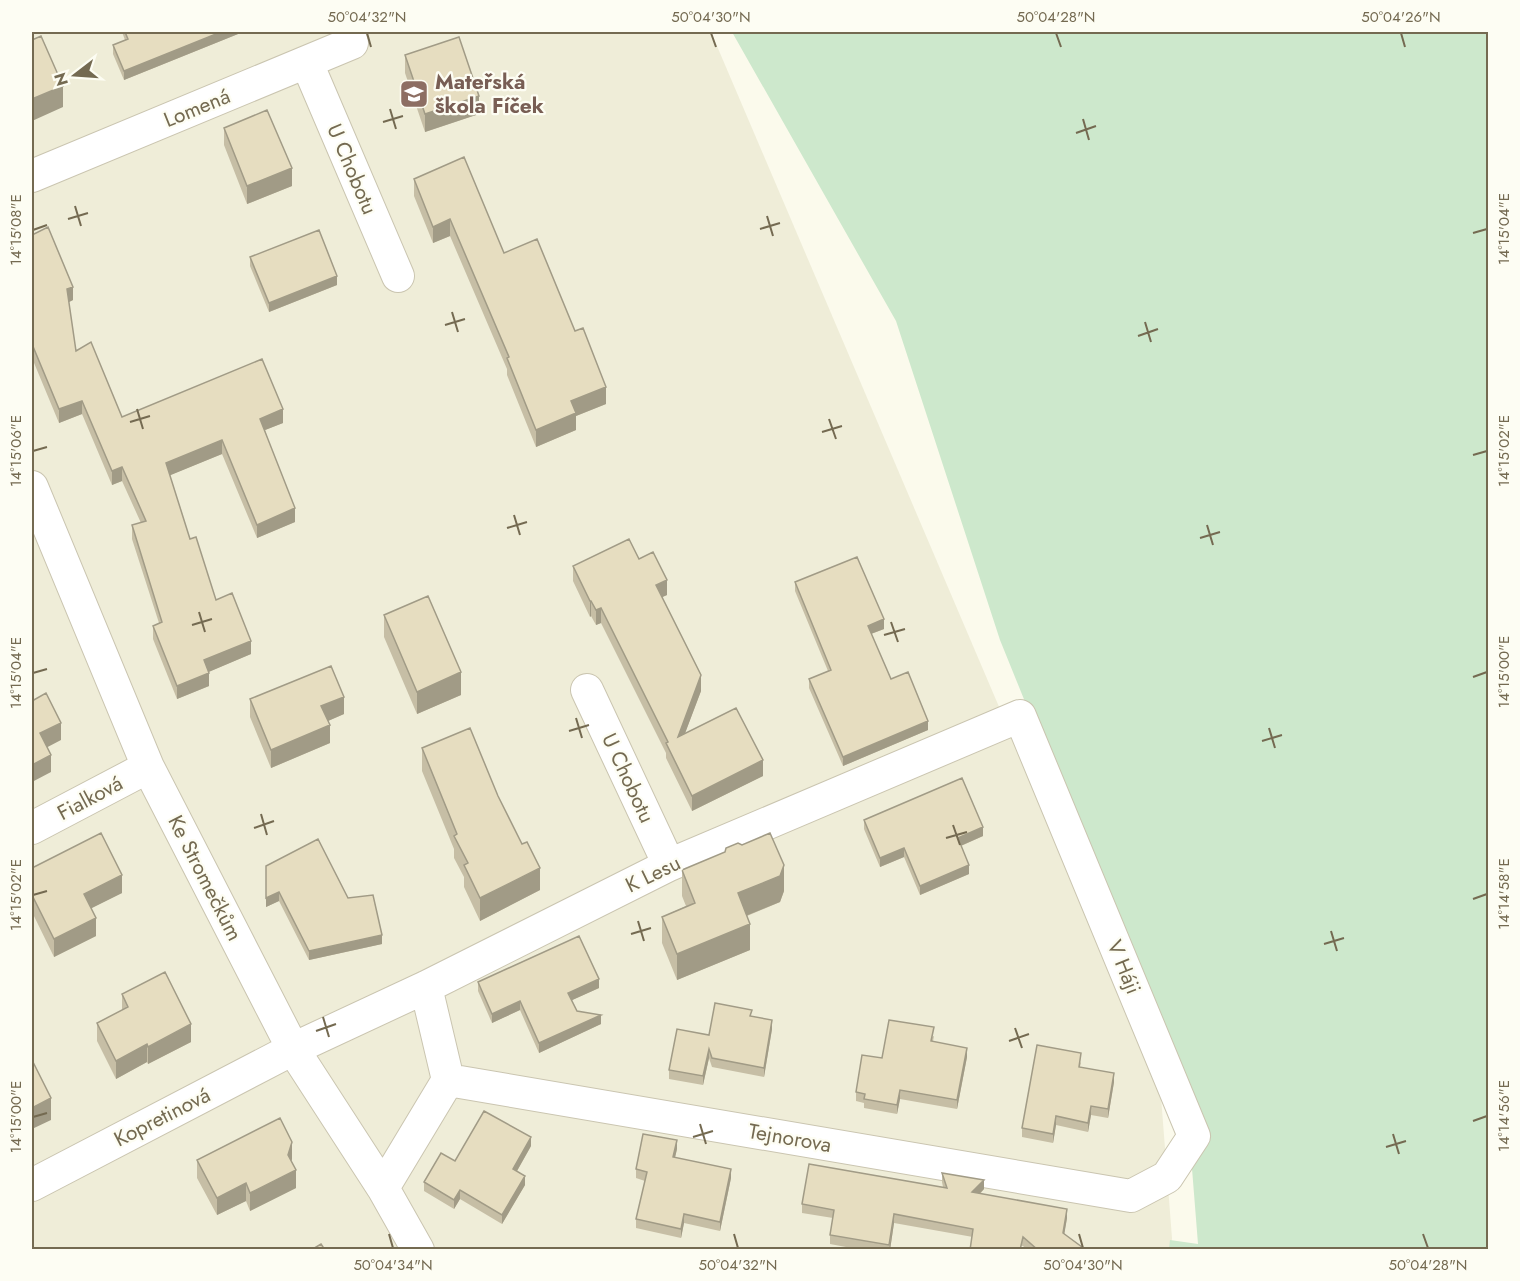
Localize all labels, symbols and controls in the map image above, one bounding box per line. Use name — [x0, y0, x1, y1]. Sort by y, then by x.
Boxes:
text: 50°04'32"N — [328, 6, 406, 28]
text: 50°04'30"N — [671, 6, 751, 28]
text: 50°04'28"N — [1017, 6, 1095, 28]
text: 50°04'26"N — [1361, 6, 1441, 28]
north arrow — [45, 45, 105, 105]
place label: Mateřská škola Fíček — [435, 67, 544, 121]
text: N — [48, 70, 74, 89]
school or university icon: Mateřská škola Fíček — [398, 78, 430, 110]
street label: Lomená — [159, 81, 235, 135]
street label: U Chobotu — [319, 119, 385, 219]
text: 14°15'04"E — [1493, 193, 1515, 265]
text: 14°15'08"E — [5, 194, 27, 266]
text: 14°15'06"E — [5, 415, 27, 487]
text: 14°15'02"E — [1493, 415, 1515, 487]
text: 14°15'00"E — [1493, 636, 1515, 708]
text: 14°15'04"E — [5, 637, 27, 709]
street label: U Chobotu — [594, 728, 662, 828]
street label: Fialková — [52, 768, 128, 828]
street label: Ke Stromečkům — [161, 810, 249, 946]
street label: K Lesu — [620, 848, 686, 900]
text: 14°14'58"E — [1493, 858, 1515, 930]
text: 14°15'02"E — [5, 859, 27, 931]
street label: V Háji — [1100, 935, 1148, 999]
street label: Kopretinová — [109, 1080, 215, 1154]
text: 14°14'56"E — [1493, 1080, 1515, 1152]
text: 14°15'00"E — [5, 1081, 27, 1153]
street label: Tejnorova — [746, 1116, 834, 1160]
text: 50°04'34"N — [353, 1254, 433, 1276]
text: 50°04'32"N — [699, 1254, 777, 1276]
text: 50°04'30"N — [1043, 1254, 1123, 1276]
text: 50°04'28"N — [1389, 1254, 1467, 1276]

